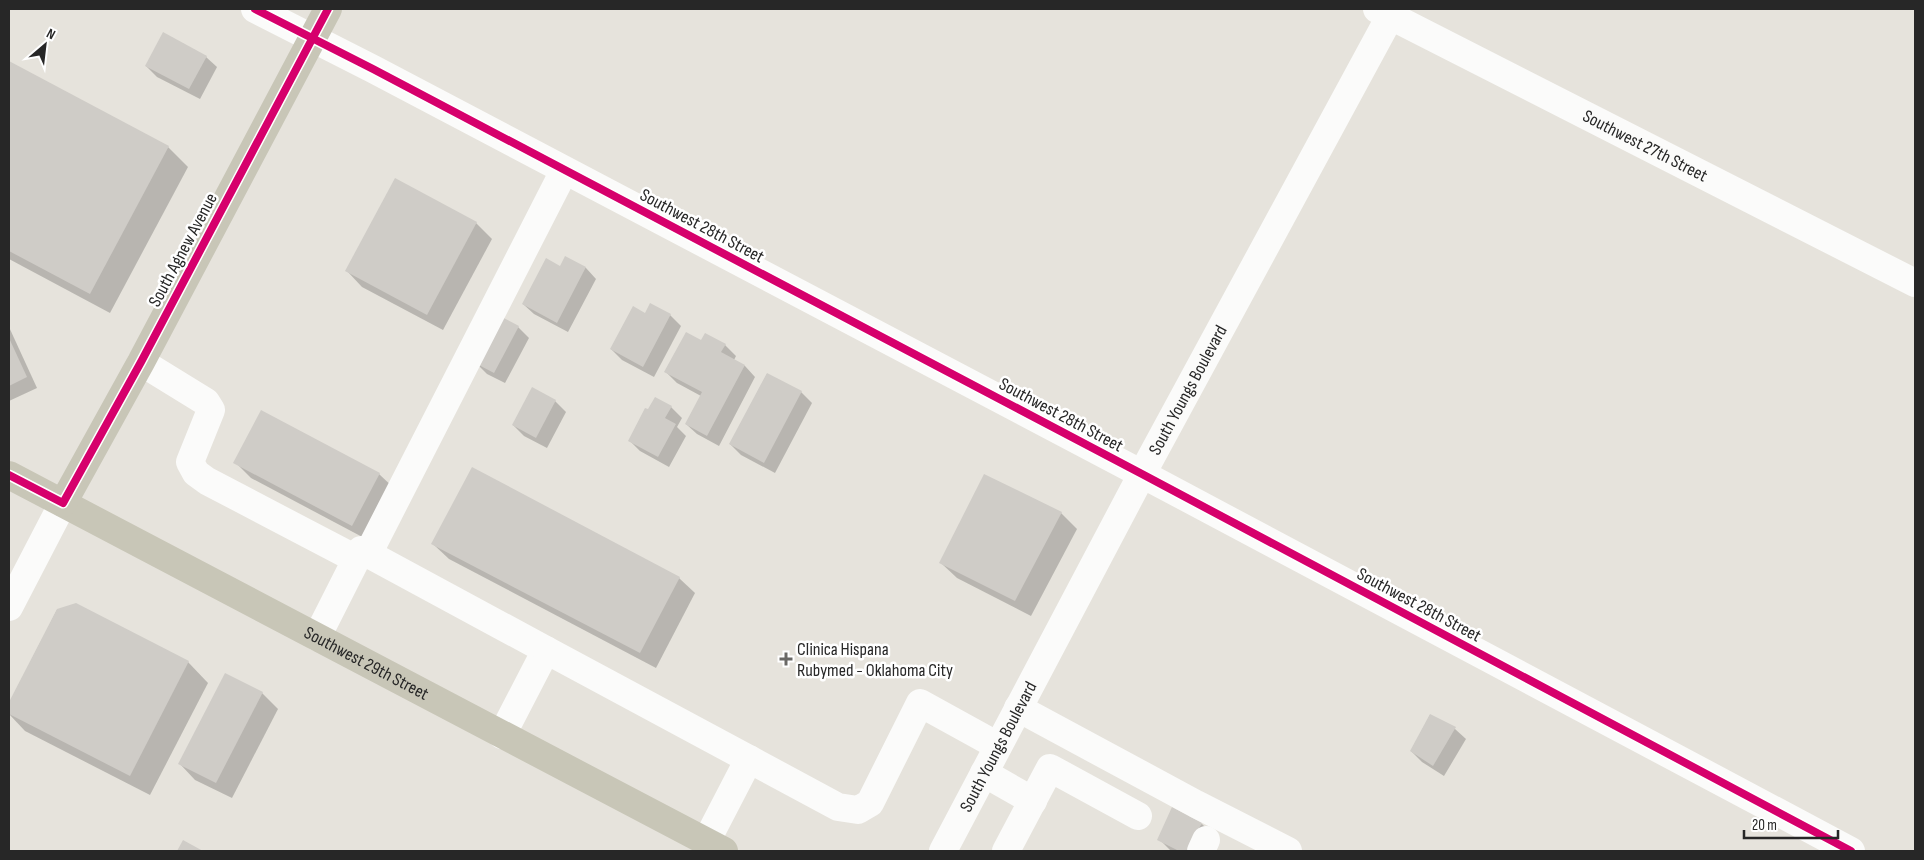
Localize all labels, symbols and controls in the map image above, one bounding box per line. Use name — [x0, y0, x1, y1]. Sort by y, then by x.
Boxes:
north arrow — [20, 20, 70, 70]
text: N — [44, 25, 58, 43]
street label: Southwest 27th Street — [1579, 105, 1711, 186]
street label: Southwest 28th Street — [636, 184, 768, 268]
street label: South Agnew Avenue — [144, 190, 222, 310]
street label: South Youngs Boulevard — [1144, 321, 1231, 458]
street label: Southwest 28th Street — [995, 373, 1127, 457]
street label: Southwest 28th Street — [1353, 563, 1485, 647]
street label: Southwest 29th Street — [301, 622, 433, 705]
place label: Clinica Hispana Rubymed - Oklahoma City — [797, 639, 953, 681]
marker: Clinica Hispana Rubymed - Oklahoma City — [779, 652, 793, 666]
street label: South Youngs Boulevard — [955, 678, 1041, 815]
scale bar — [1744, 808, 1838, 840]
text: 20 m — [1752, 816, 1777, 835]

